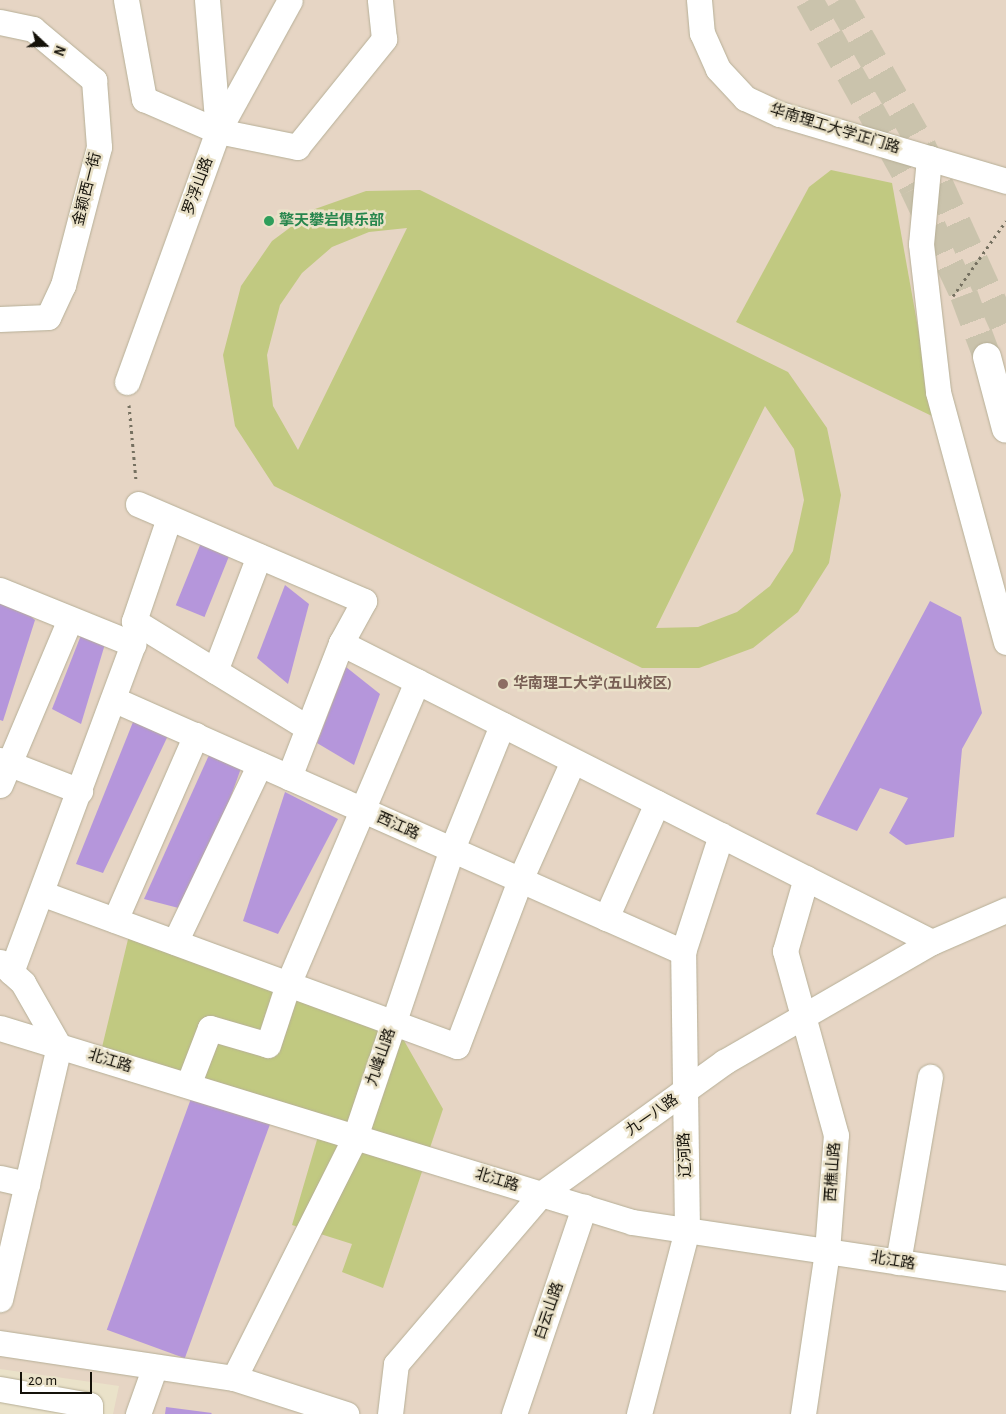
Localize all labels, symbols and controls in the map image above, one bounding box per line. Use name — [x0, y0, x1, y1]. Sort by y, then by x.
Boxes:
north arrow — [20, 20, 70, 70]
text: N — [51, 43, 67, 57]
street label: 华南理工大学正门路 — [768, 101, 902, 157]
street label: 金颖西一街 — [69, 150, 105, 228]
street label: 罗浮山路 — [179, 155, 217, 217]
place label: 擎天攀岩俱乐部 — [279, 212, 384, 230]
marker: 擎天攀岩俱乐部 — [263, 215, 275, 227]
place label: 华南理工大学(五山校区) — [513, 675, 672, 693]
marker: 华南理工大学(五山校区) — [497, 678, 509, 690]
street label: 西江路 — [374, 809, 422, 843]
street label: 九峰山路 — [363, 1026, 399, 1088]
street label: 北江路 — [86, 1046, 134, 1076]
street label: 九一八路 — [622, 1090, 682, 1140]
street label: 辽河路 — [675, 1132, 695, 1178]
street label: 西樵山路 — [822, 1141, 844, 1203]
street label: 北江路 — [473, 1165, 521, 1195]
street label: 北江路 — [869, 1249, 917, 1273]
street label: 白云山路 — [531, 1280, 567, 1342]
scale bar — [22, 1362, 95, 1394]
text: 20 m — [28, 1373, 57, 1388]

